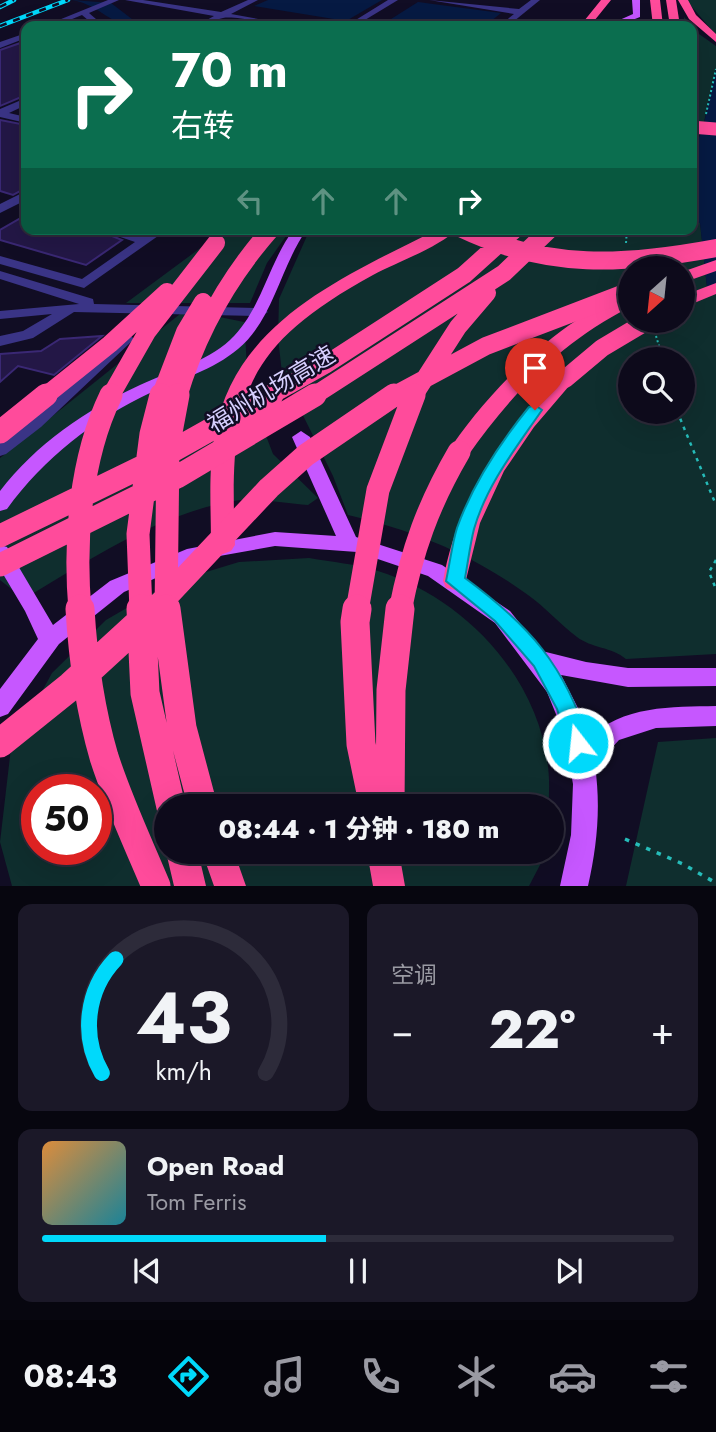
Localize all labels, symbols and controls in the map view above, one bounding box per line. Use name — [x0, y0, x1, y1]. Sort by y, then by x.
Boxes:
text: 70 m — [171, 35, 288, 105]
icon: right — [56, 49, 147, 140]
text: 右转 — [171, 103, 235, 149]
icon: left — [231, 182, 269, 220]
icon: ahead — [304, 182, 342, 220]
icon: ahead — [377, 182, 415, 220]
icon: right — [450, 182, 488, 220]
north arrow — [618, 256, 695, 332]
map controls — [618, 256, 695, 424]
street label: 福州机场高速 — [200, 337, 342, 441]
pin — [505, 338, 565, 410]
button: search — [618, 347, 695, 424]
icon: arrive — [516, 349, 554, 387]
position arrow — [541, 706, 615, 780]
speed limit sign: 50 — [21, 774, 112, 865]
text: 08:44 · 1 分钟 · 180 m — [219, 810, 499, 848]
text: 空调 — [391, 958, 437, 992]
text: 43 — [135, 966, 232, 1071]
text: 22° — [489, 992, 575, 1068]
text: − — [391, 1003, 413, 1058]
text: + — [651, 1003, 674, 1058]
text: km/h — [155, 1053, 212, 1089]
text: Open Road — [147, 1147, 284, 1185]
text: Tom Ferris — [147, 1185, 246, 1219]
icon: previous — [128, 1252, 166, 1290]
icon: pause — [339, 1252, 377, 1290]
icon: next — [550, 1252, 588, 1290]
icon: directions — [164, 1352, 213, 1401]
icon: music — [260, 1352, 309, 1401]
icon: phone — [356, 1352, 405, 1401]
icon: climate — [452, 1352, 501, 1401]
icon: car — [548, 1352, 597, 1401]
icon: filters — [644, 1352, 693, 1401]
text: 08:43 — [23, 1353, 117, 1399]

